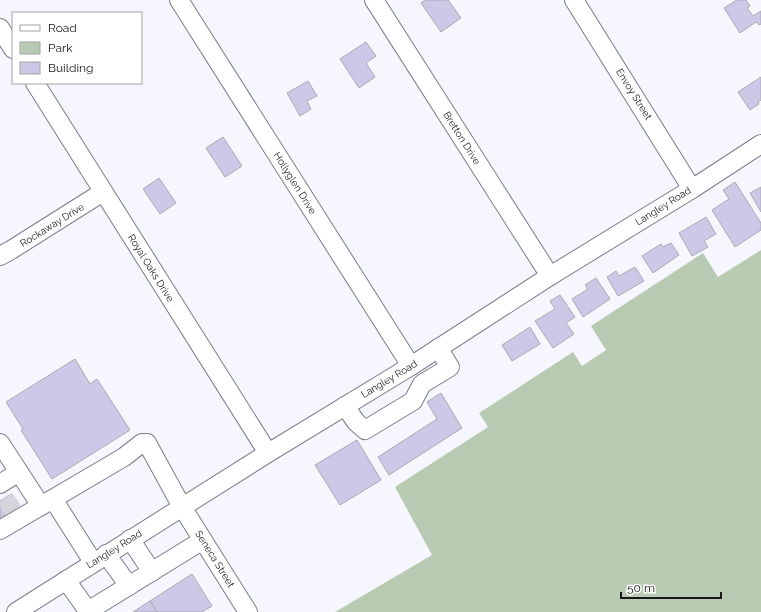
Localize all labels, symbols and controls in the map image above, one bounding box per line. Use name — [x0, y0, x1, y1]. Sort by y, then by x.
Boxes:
legend — [12, 12, 142, 84]
text: Road — [48, 21, 77, 35]
text: Park — [48, 41, 73, 55]
text: Building — [48, 61, 94, 75]
street label: Envoy Street — [614, 66, 654, 122]
street label: Bretton Drive — [441, 109, 483, 167]
street label: Hollyglen Drive — [272, 150, 318, 216]
street label: Langley Road — [633, 185, 693, 227]
street label: Rockaway Drive — [18, 201, 86, 249]
street label: Royal Oaks Drive — [126, 232, 176, 304]
street label: Langley Road — [359, 358, 419, 400]
street label: Langley Road — [84, 528, 144, 570]
street label: Seneca Street — [193, 529, 237, 590]
scale bar — [621, 574, 721, 600]
text: 50 m — [627, 581, 655, 595]

